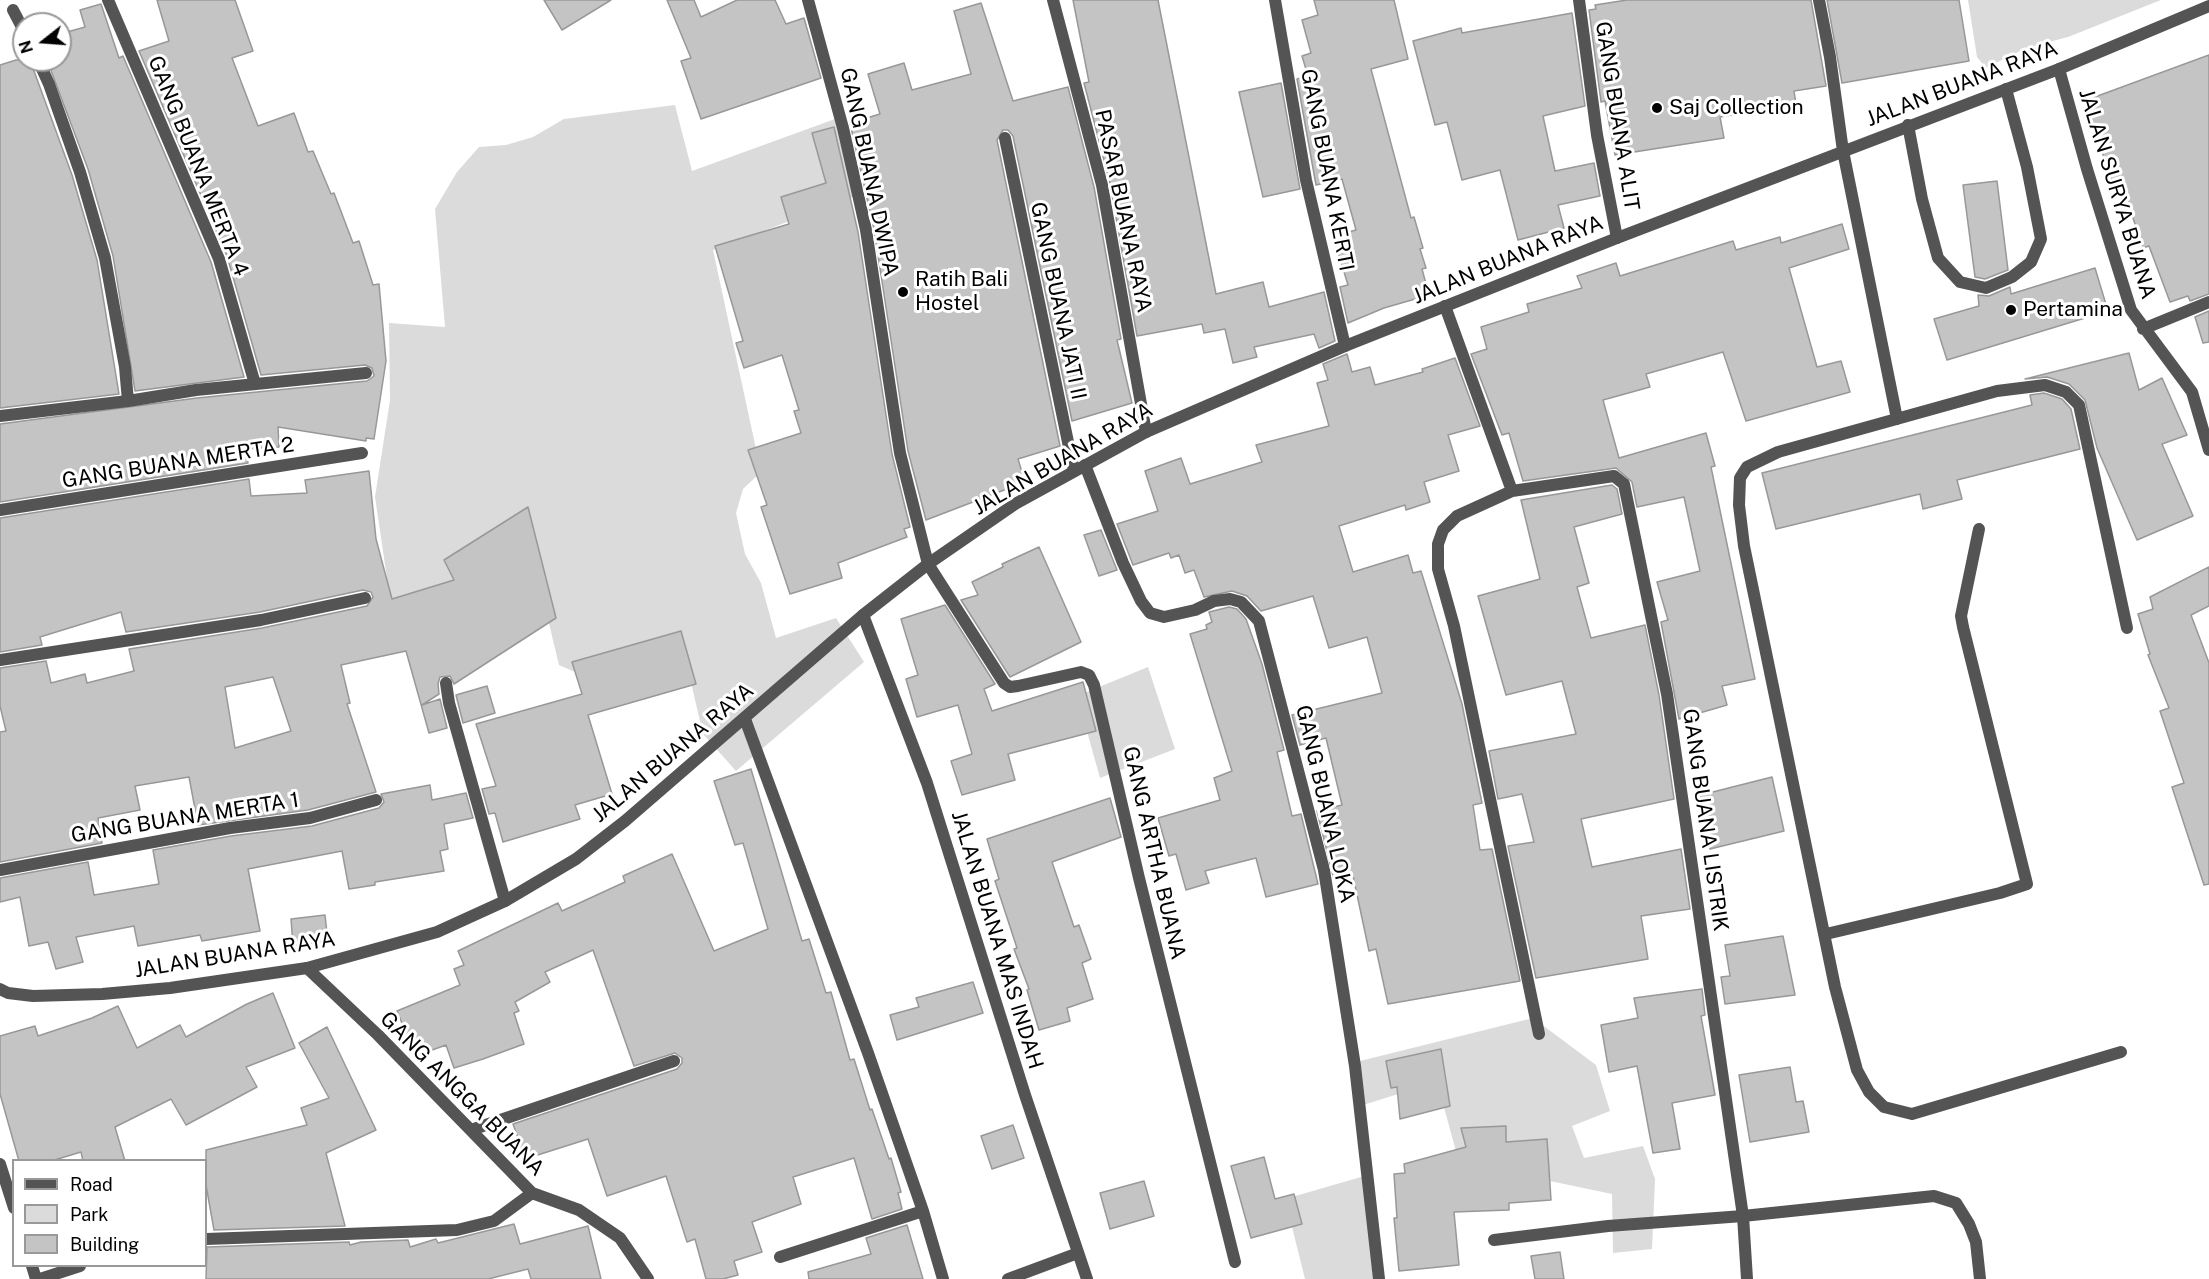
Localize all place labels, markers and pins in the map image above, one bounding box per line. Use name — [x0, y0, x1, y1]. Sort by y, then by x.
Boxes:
place label: Saj Collection — [1669, 95, 1804, 121]
marker: Saj Collection — [1650, 101, 1664, 115]
place label: Ratih Bali Hostel — [915, 267, 1008, 317]
marker: Ratih Bali Hostel — [896, 285, 910, 299]
place label: Pertamina — [2023, 297, 2123, 323]
marker: Pertamina — [2004, 303, 2018, 317]

